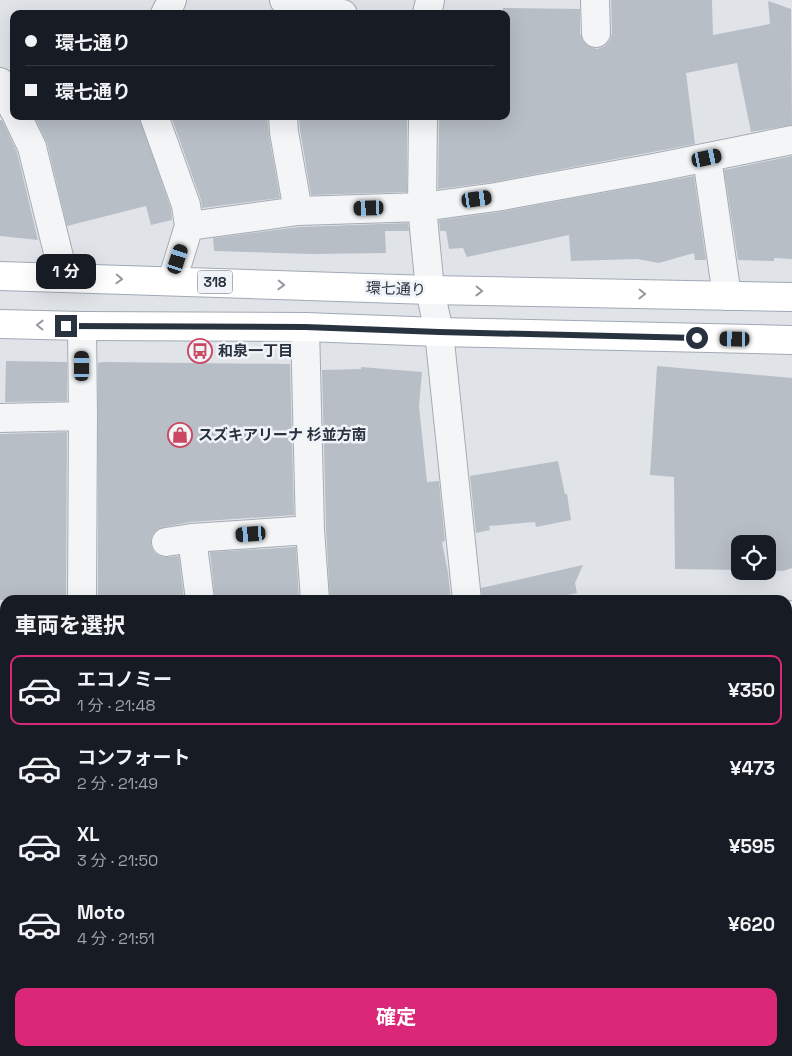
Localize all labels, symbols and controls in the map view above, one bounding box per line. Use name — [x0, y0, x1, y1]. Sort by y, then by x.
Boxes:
text: 環七通り — [55, 30, 131, 55]
text: 環七通り — [55, 79, 131, 104]
car — [690, 148, 723, 168]
car — [461, 189, 492, 209]
car — [353, 200, 384, 216]
car — [166, 242, 189, 276]
callout: 1 分 — [36, 254, 96, 288]
text: 1 分 — [52, 261, 80, 282]
road number: 318 — [198, 270, 232, 294]
one-way arrow — [115, 274, 123, 285]
street label: 環七通り — [366, 278, 426, 299]
one-way arrow — [277, 279, 285, 290]
one-way arrow — [476, 286, 483, 296]
one-way arrow — [638, 289, 646, 299]
route end — [55, 315, 77, 337]
one-way arrow — [36, 320, 44, 330]
route start — [686, 327, 708, 349]
car — [719, 331, 750, 347]
bus stop icon: 和泉一丁目 — [187, 338, 213, 364]
place label: 和泉一丁目 — [218, 341, 293, 360]
car — [74, 351, 89, 381]
shop icon: スズキアリーナ 杉並方南 — [167, 422, 193, 448]
place label: スズキアリーナ 杉並方南 — [198, 425, 367, 444]
car — [235, 525, 266, 543]
map controls — [731, 535, 776, 580]
button: locate — [731, 535, 776, 580]
text: 車両を選択 — [15, 611, 125, 639]
text: エコノミー — [77, 667, 172, 692]
icon: car — [17, 668, 62, 713]
text: ¥350 — [728, 678, 775, 703]
text: 1 分 · 21:48 — [77, 695, 155, 716]
text: コンフォート — [77, 745, 190, 770]
icon: car — [17, 746, 62, 791]
text: ¥473 — [730, 756, 775, 781]
text: 2 分 · 21:49 — [77, 773, 158, 794]
text: XL — [77, 822, 100, 847]
icon: car — [17, 824, 62, 869]
text: ¥595 — [729, 834, 775, 859]
text: 3 分 · 21:50 — [77, 850, 158, 871]
text: Moto — [77, 900, 125, 925]
icon: car — [17, 902, 62, 947]
text: ¥620 — [728, 912, 775, 937]
text: 4 分 · 21:51 — [77, 928, 155, 949]
button: 確定 — [15, 988, 777, 1046]

